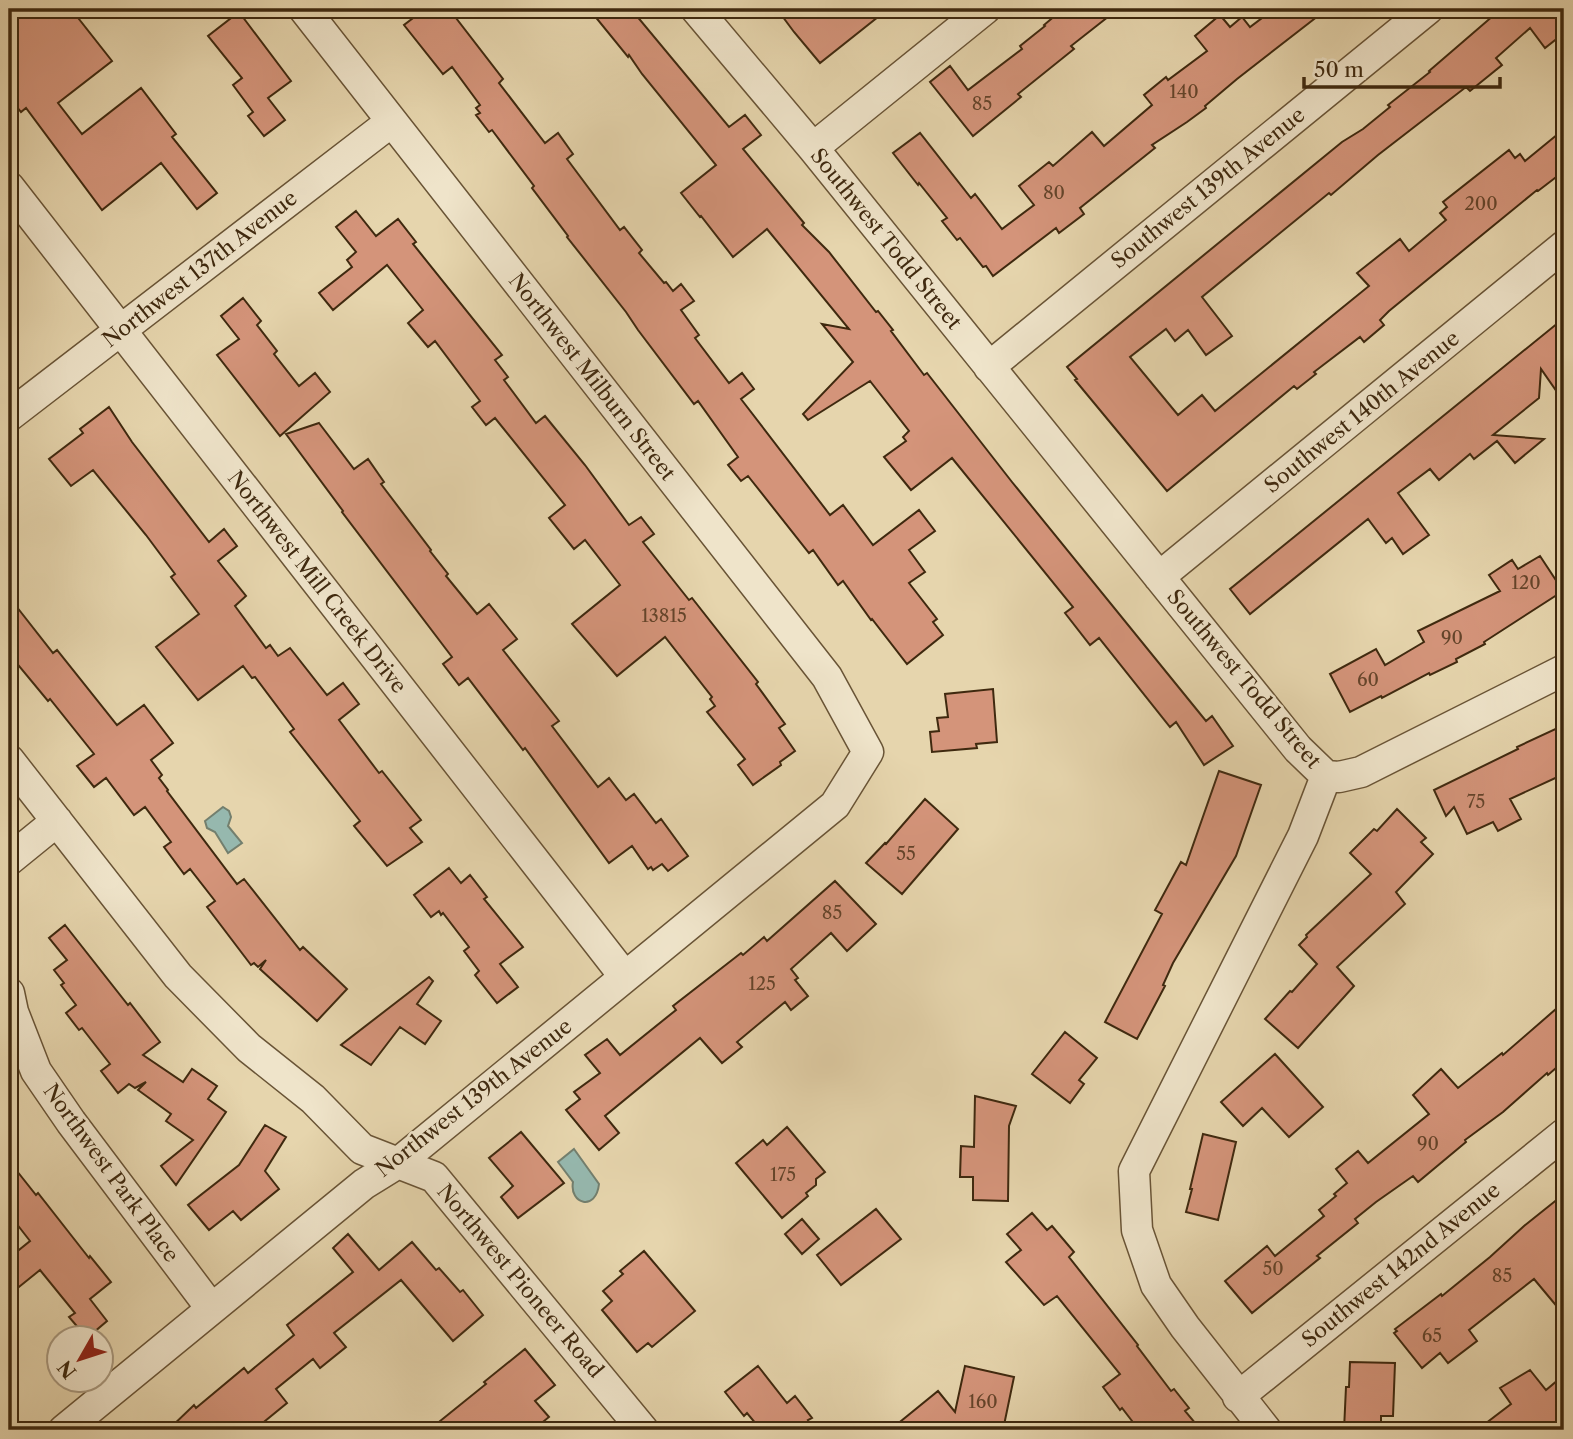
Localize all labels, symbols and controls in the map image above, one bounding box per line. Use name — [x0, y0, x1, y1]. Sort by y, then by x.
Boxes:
scale bar — [1304, 46, 1500, 90]
text: 50 m — [1314, 57, 1364, 82]
house number: 140 — [1169, 81, 1199, 103]
house number: 85 — [972, 93, 992, 115]
street label: Southwest 139th Avenue — [1106, 102, 1309, 273]
street label: Southwest Todd Street — [806, 143, 967, 335]
house number: 80 — [1043, 182, 1065, 204]
street label: Northwest 137th Avenue — [97, 185, 302, 352]
house number: 200 — [1464, 193, 1498, 215]
street label: Northwest Milburn Street — [504, 268, 681, 486]
street label: Southwest 140th Avenue — [1259, 325, 1464, 498]
street label: Northwest Mill Creek Drive — [223, 466, 412, 698]
house number: 120 — [1511, 572, 1541, 594]
street label: Southwest Todd Street — [1162, 584, 1327, 774]
house number: 13815 — [641, 605, 687, 627]
house number: 90 — [1441, 627, 1463, 649]
house number: 60 — [1357, 669, 1379, 691]
house number: 75 — [1467, 791, 1485, 813]
house number: 55 — [896, 843, 916, 865]
house number: 85 — [822, 902, 842, 924]
house number: 125 — [748, 973, 776, 995]
street label: Northwest 139th Avenue — [371, 1013, 577, 1182]
street label: Northwest Park Place — [38, 1079, 184, 1267]
house number: 90 — [1417, 1133, 1439, 1155]
house number: 175 — [770, 1164, 796, 1186]
street label: Southwest 142nd Avenue — [1297, 1177, 1505, 1352]
street label: Northwest Pioneer Road — [432, 1179, 609, 1383]
house number: 50 — [1262, 1258, 1284, 1280]
house number: 85 — [1492, 1265, 1512, 1287]
north arrow — [46, 1324, 116, 1394]
house number: 65 — [1422, 1325, 1442, 1347]
text: N — [53, 1356, 81, 1383]
house number: 160 — [968, 1391, 998, 1413]

